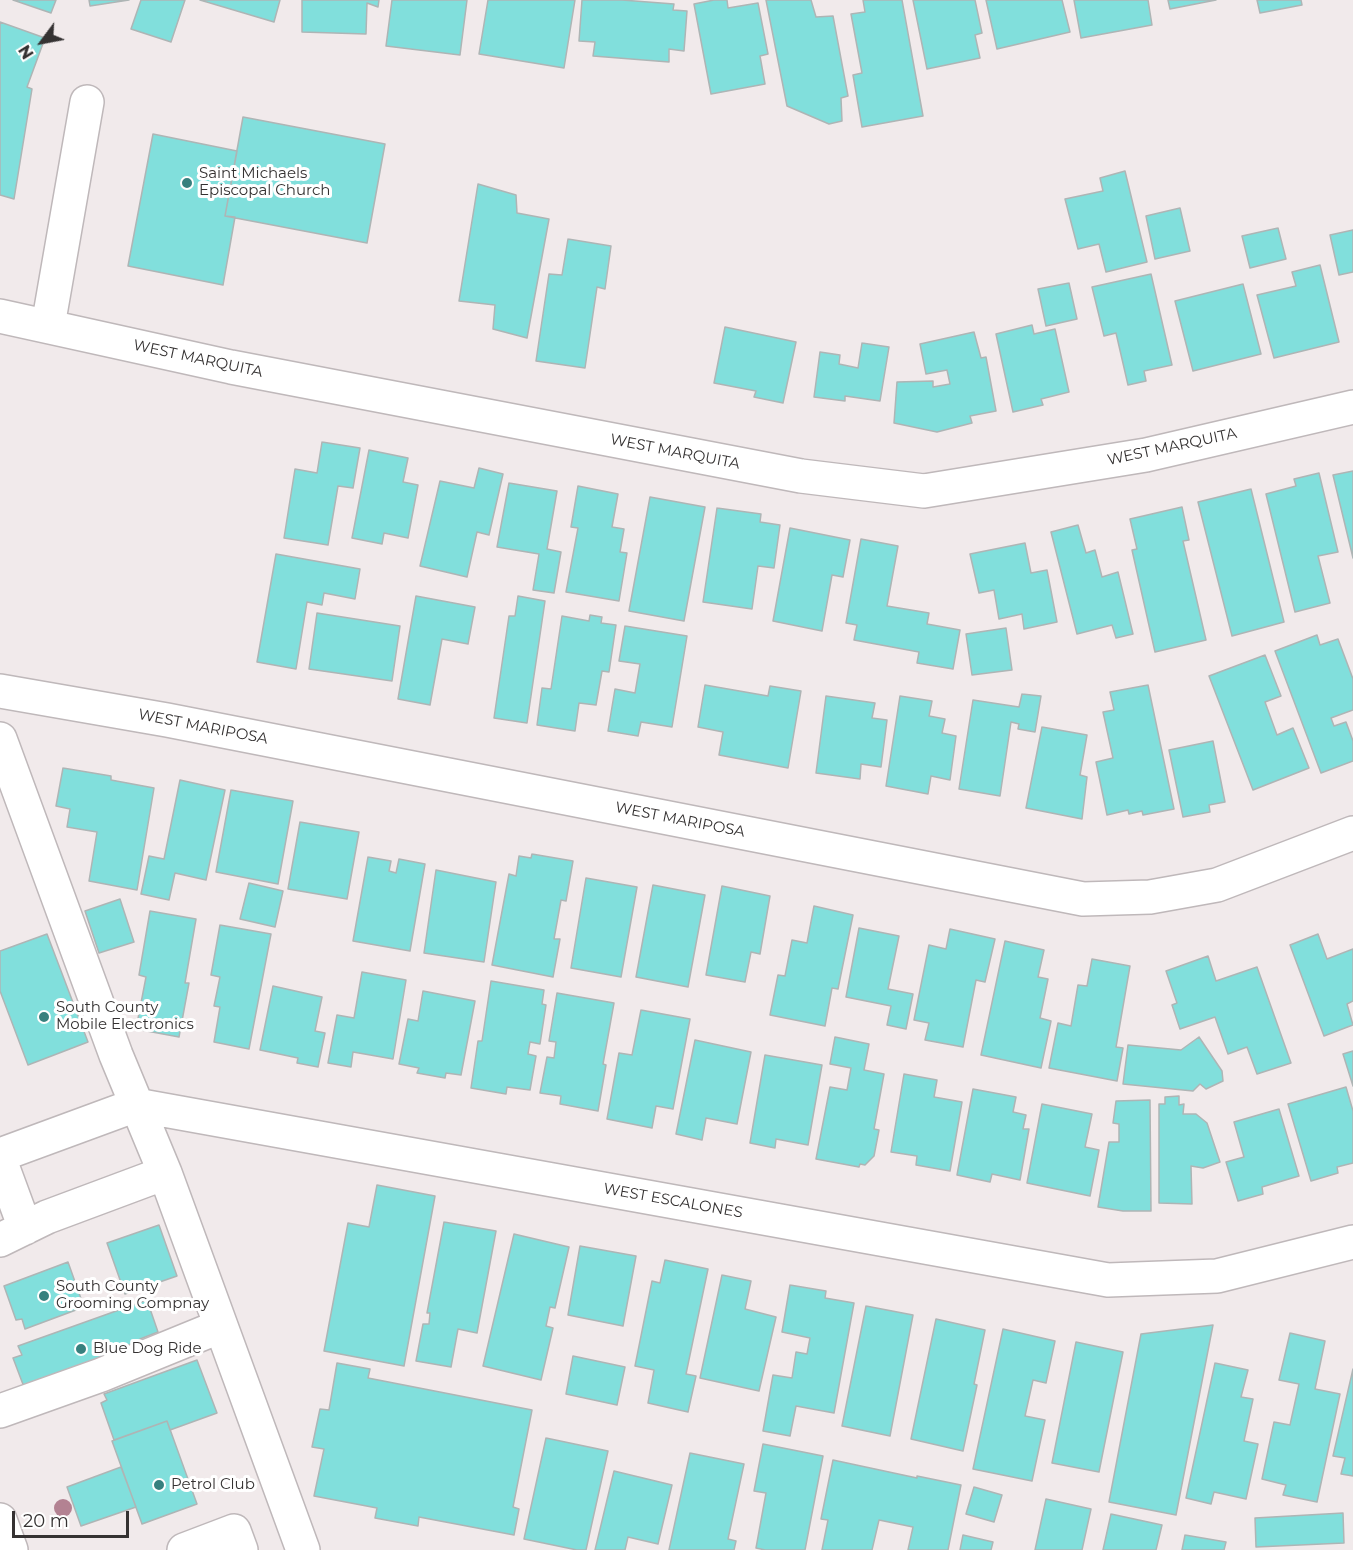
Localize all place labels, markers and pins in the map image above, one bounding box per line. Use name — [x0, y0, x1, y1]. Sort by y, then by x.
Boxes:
place label: Saint Michaels Episcopal Church — [199, 165, 330, 200]
marker: Saint Michaels Episcopal Church — [180, 176, 194, 190]
place label: South County Mobile Electronics — [56, 999, 194, 1034]
marker: South County Mobile Electronics — [37, 1010, 51, 1024]
place label: South County Grooming Compnay — [56, 1278, 209, 1313]
marker: South County Grooming Compnay — [37, 1289, 51, 1303]
place label: Blue Dog Ride — [93, 1340, 202, 1358]
marker: Blue Dog Ride — [74, 1342, 88, 1356]
place label: Petrol Club — [171, 1476, 255, 1494]
marker: Petrol Club — [152, 1478, 166, 1492]

